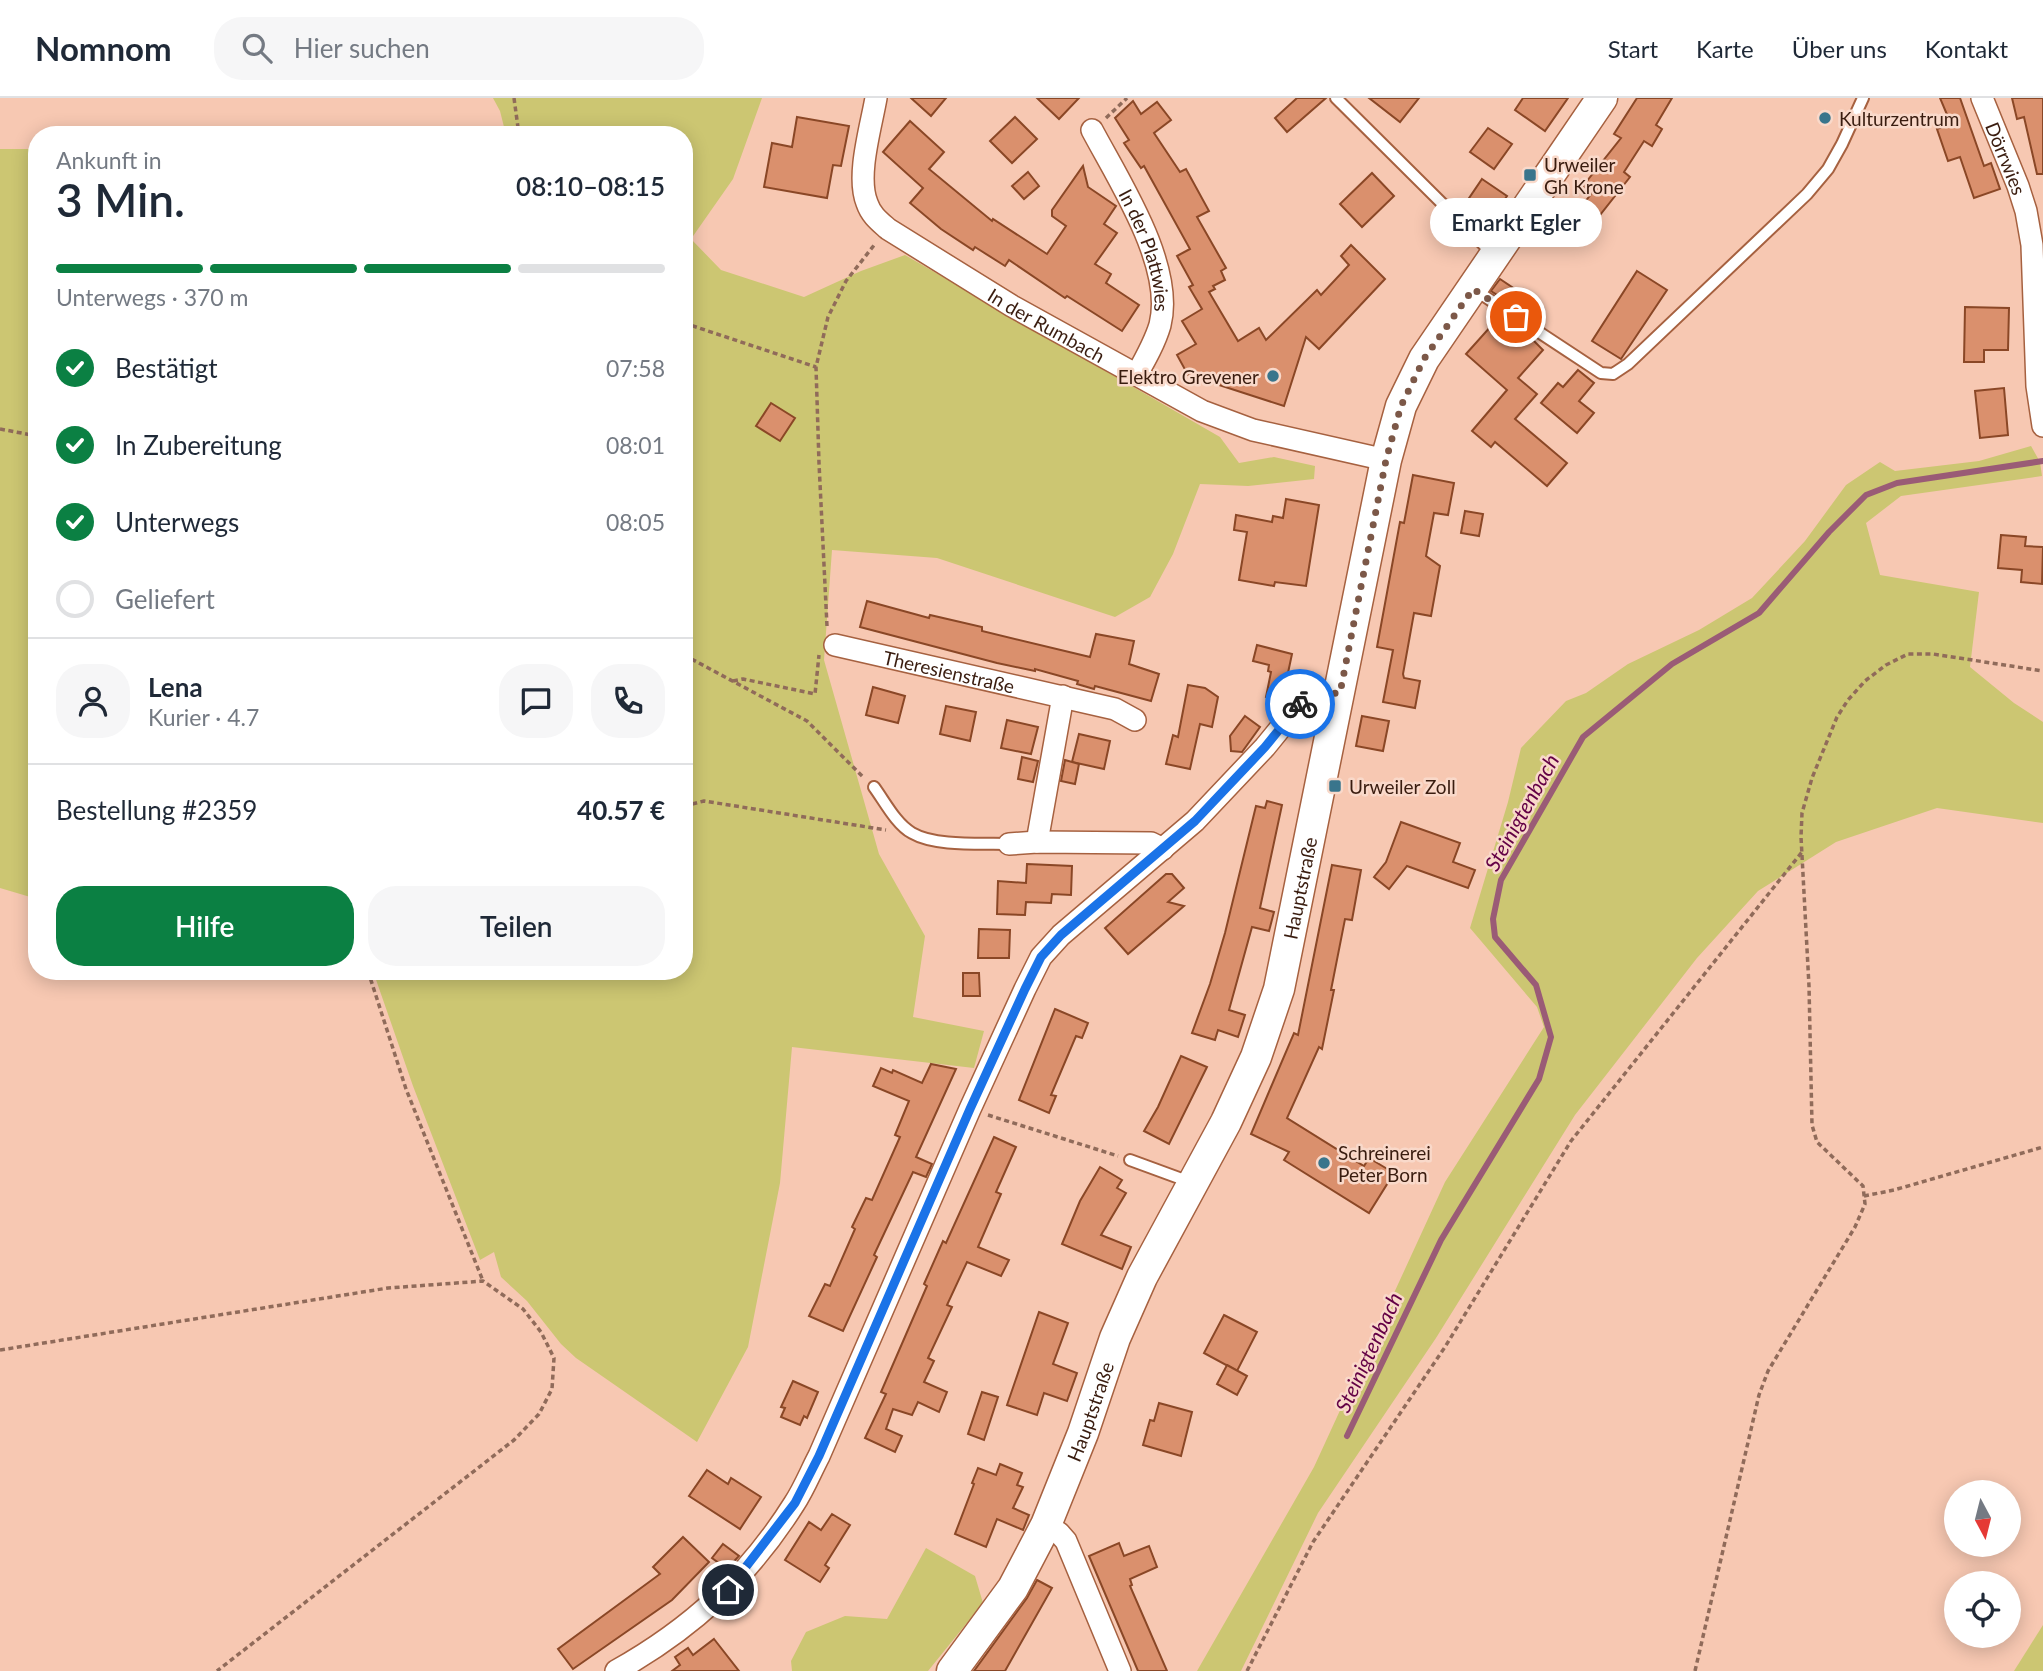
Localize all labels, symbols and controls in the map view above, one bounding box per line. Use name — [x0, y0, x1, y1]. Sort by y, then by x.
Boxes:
search box — [214, 17, 704, 80]
text: Nomnom — [35, 28, 172, 68]
icon: search — [238, 29, 276, 67]
text: Hier suchen — [294, 32, 430, 64]
text: Start — [1608, 34, 1658, 63]
text: Karte — [1696, 34, 1754, 63]
text: Über uns — [1792, 34, 1887, 63]
text: Kontakt — [1925, 34, 2008, 63]
place label: Kulturzentrum — [1839, 107, 1959, 130]
marker: Kulturzentrum — [1817, 110, 1833, 126]
street label: Dörrwies — [1981, 118, 2031, 197]
text: Ankunft in — [56, 146, 162, 174]
place label: Urweiler Gh Krone — [1544, 153, 1624, 198]
marker: Urweiler Gh Krone — [1522, 167, 1538, 183]
text: 08:10–08:15 — [516, 170, 665, 202]
text: 3 Min. — [56, 172, 185, 227]
street label: In der Plattwies — [1115, 185, 1174, 312]
callout: Emarkt Egler — [1430, 198, 1602, 247]
text: Emarkt Egler — [1451, 208, 1581, 236]
text: Unterwegs · 370 m — [56, 283, 249, 311]
street label: In der Rumbach — [984, 283, 1109, 367]
pin — [1486, 287, 1546, 347]
icon: bag — [1497, 298, 1535, 336]
icon: check — [56, 349, 94, 387]
text: Bestätigt — [115, 352, 218, 384]
text: 07:58 — [606, 354, 665, 382]
place label: Elektro Grevener — [1118, 365, 1259, 388]
marker: Elektro Grevener — [1265, 368, 1281, 384]
icon: check — [56, 426, 94, 464]
text: In Zubereitung — [115, 429, 282, 461]
text: 08:01 — [606, 431, 665, 459]
icon: check — [56, 503, 94, 541]
text: Unterwegs — [115, 506, 239, 538]
text: 08:05 — [606, 508, 665, 536]
text: Geliefert — [115, 583, 215, 615]
street label: Theresienstraße — [881, 645, 1017, 697]
button: person — [56, 664, 130, 738]
button: chat — [499, 664, 573, 738]
button: phone — [591, 664, 665, 738]
courier — [1265, 669, 1335, 739]
text: Lena — [148, 671, 203, 703]
icon: bike — [1281, 685, 1319, 723]
text: Kurier · 4.7 — [148, 703, 259, 731]
water label: Steinigtenbach — [1479, 749, 1563, 875]
place label: Urweiler Zoll — [1349, 775, 1456, 798]
marker: Urweiler Zoll — [1327, 778, 1343, 794]
text: Bestellung #2359 — [56, 794, 257, 826]
text: 40.57 € — [577, 794, 665, 826]
street label: Hauptstraße — [1278, 835, 1321, 941]
button: Hilfe — [56, 886, 354, 966]
button: Teilen — [368, 886, 665, 966]
place label: Schreinerei Peter Born — [1338, 1141, 1431, 1186]
marker: Schreinerei Peter Born — [1316, 1155, 1332, 1171]
water label: Steinigtenbach — [1329, 1288, 1407, 1416]
street label: Hauptstraße — [1061, 1359, 1118, 1464]
north arrow — [1944, 1480, 2021, 1558]
map controls — [1944, 1480, 2021, 1648]
pin — [698, 1560, 758, 1620]
icon: home — [709, 1571, 747, 1609]
button: locate — [1944, 1571, 2021, 1648]

